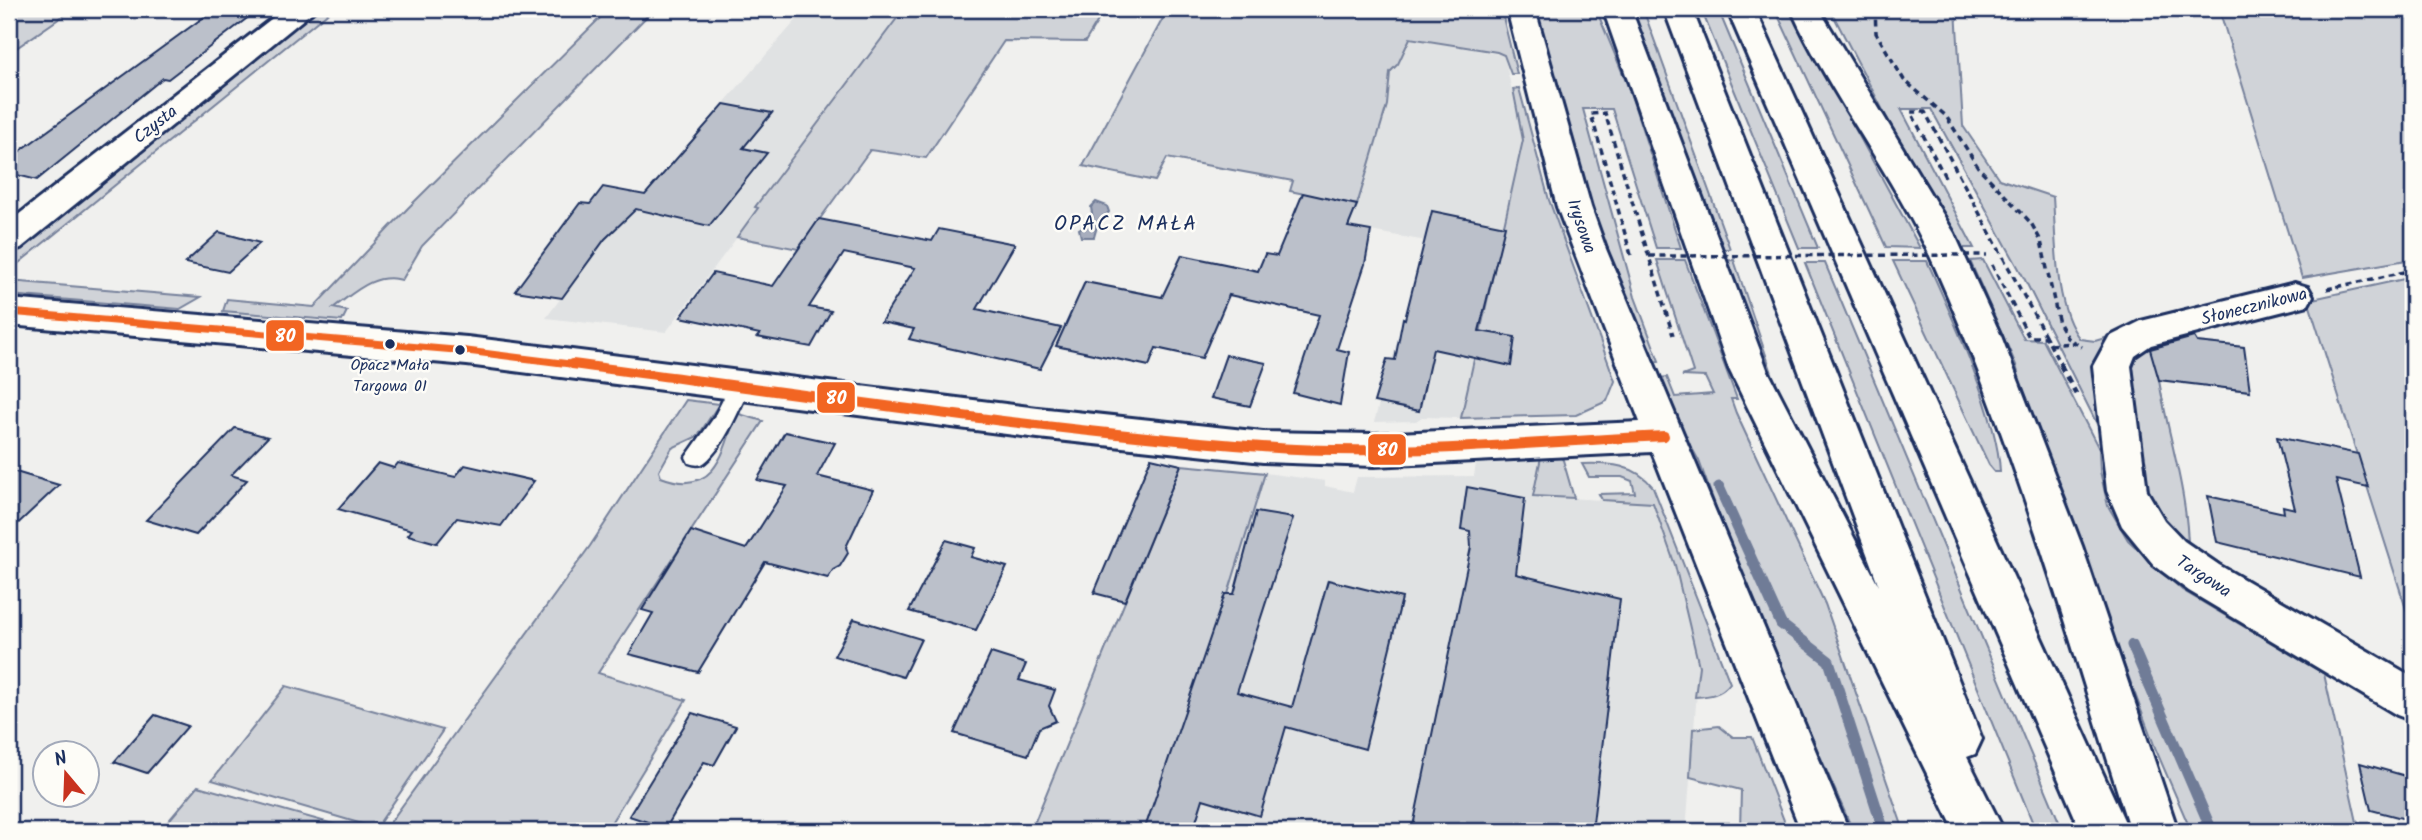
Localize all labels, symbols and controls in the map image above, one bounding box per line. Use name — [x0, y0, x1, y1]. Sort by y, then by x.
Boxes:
street label: Czysta — [127, 98, 185, 152]
street label: Irysowa — [1558, 195, 1603, 258]
district label: OPACZ MAŁA — [1054, 208, 1198, 241]
street label: Słonecznikowa — [2198, 280, 2311, 335]
line badge: 80 — [265, 319, 305, 352]
text: 80 — [275, 322, 296, 352]
marker: Opacz Mała Targowa 01 — [383, 337, 397, 351]
unlabelled marker — [453, 343, 467, 357]
place label: Opacz Mała Targowa 01 — [351, 353, 429, 399]
line badge: 80 — [816, 381, 856, 414]
text: 80 — [826, 384, 847, 414]
line badge: 80 — [1367, 433, 1407, 466]
text: 80 — [1377, 436, 1398, 466]
street label: Targowa — [2170, 548, 2237, 606]
north arrow — [32, 738, 102, 808]
text: N — [51, 744, 72, 776]

